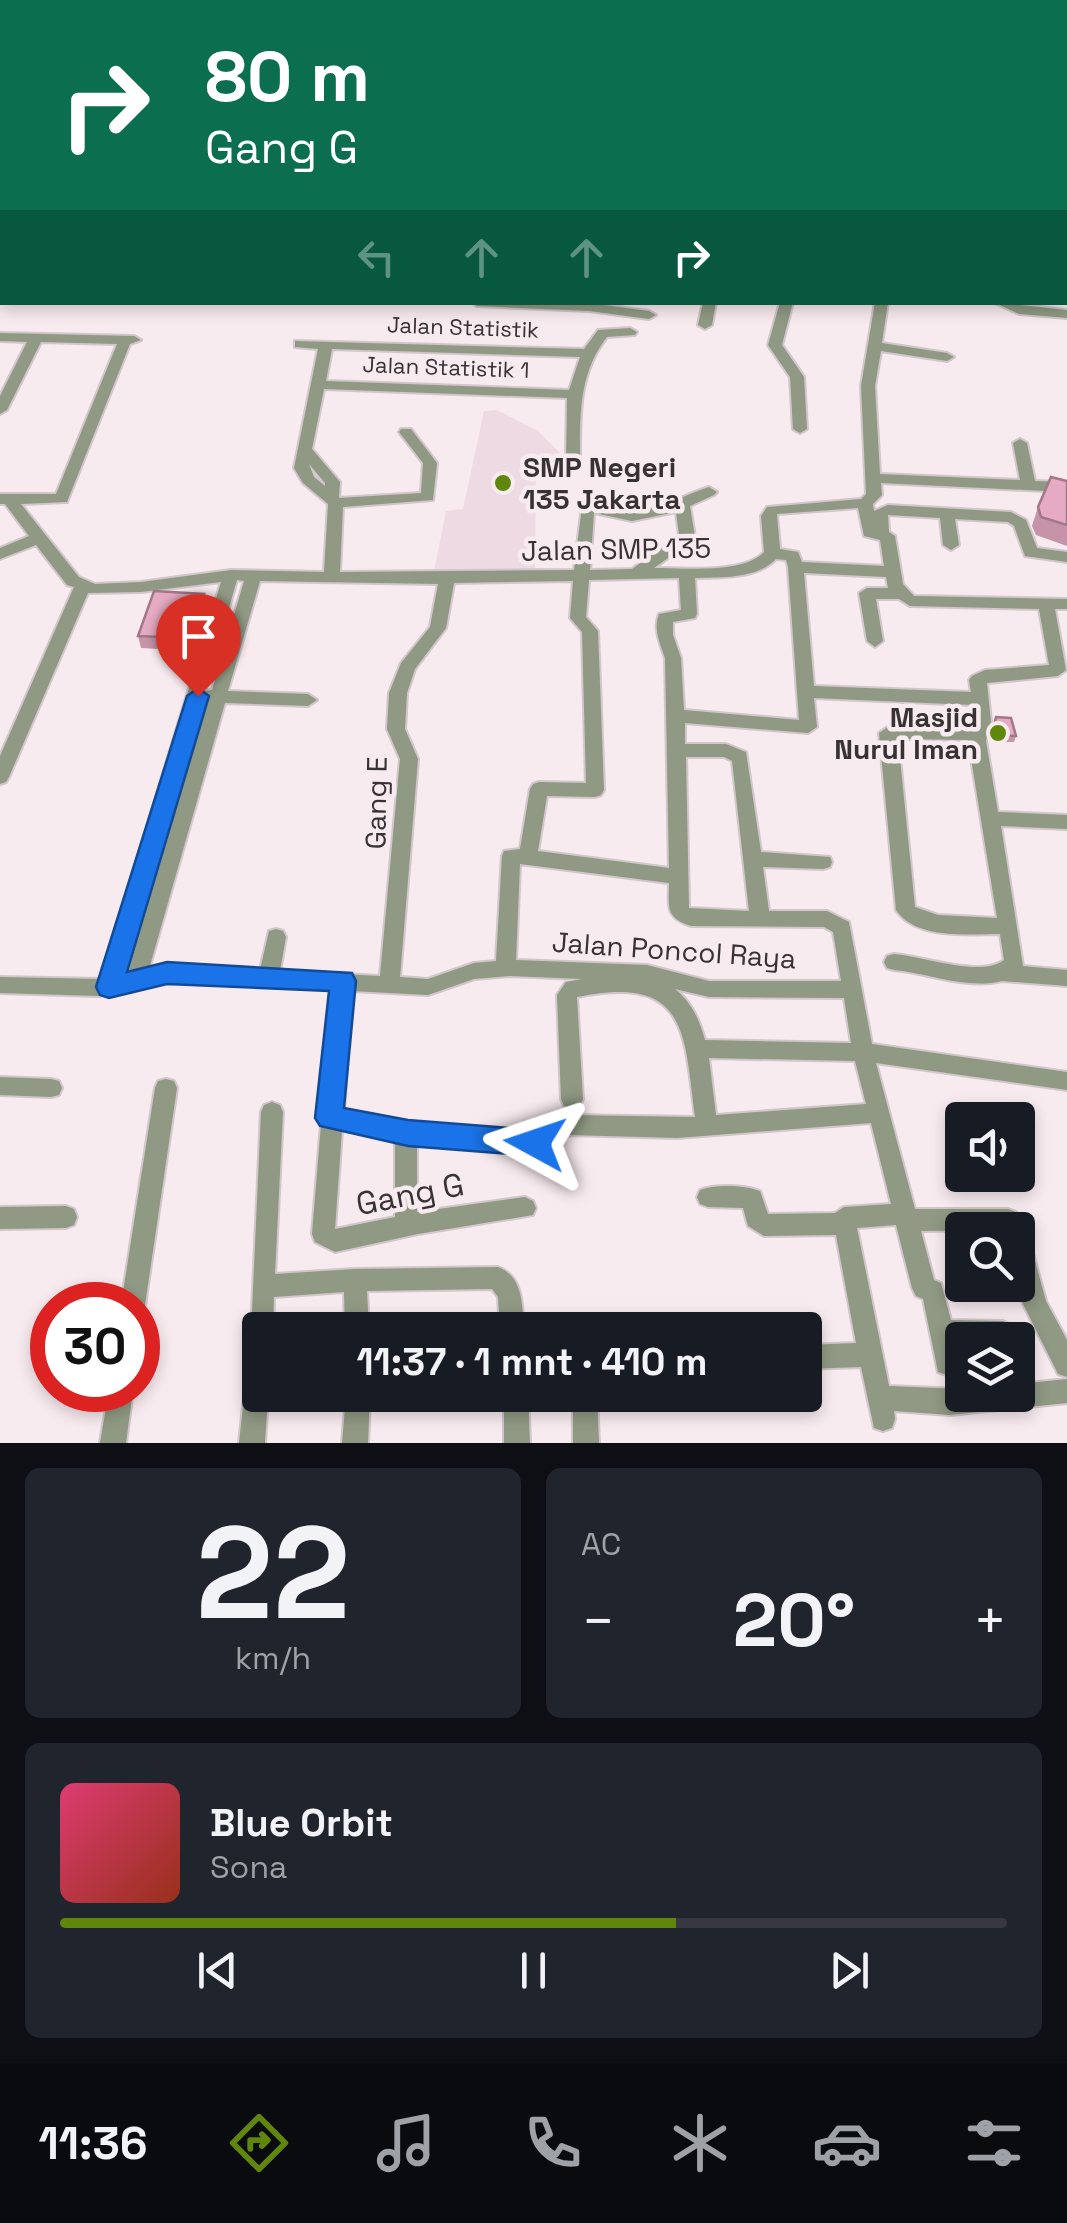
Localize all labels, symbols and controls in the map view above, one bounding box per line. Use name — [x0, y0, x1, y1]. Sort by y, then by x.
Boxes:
text: 80 m — [205, 32, 370, 121]
icon: right — [40, 40, 170, 170]
text: Gang G — [205, 119, 358, 176]
icon: left — [349, 230, 404, 285]
icon: ahead — [454, 230, 509, 285]
icon: ahead — [559, 230, 614, 285]
icon: right — [664, 230, 719, 285]
street label: Jalan Statistik — [387, 310, 540, 344]
street label: Jalan Statistik 1 — [362, 350, 530, 384]
place label: SMP Negeri 135 Jakarta — [523, 449, 681, 517]
marker: SMP Negeri 135 Jakarta — [492, 472, 514, 494]
street label: Jalan SMP 135 — [521, 529, 711, 569]
pin — [156, 594, 241, 697]
icon: arrive — [171, 609, 226, 664]
place label: Masjid Nurul Iman — [834, 699, 978, 767]
marker: Masjid Nurul Iman — [987, 722, 1009, 744]
street label: Gang E — [357, 756, 395, 850]
street label: Jalan Poncol Raya — [551, 924, 797, 976]
position arrow — [483, 1091, 587, 1195]
map controls — [945, 1102, 1035, 1412]
button: sound — [945, 1102, 1035, 1192]
street label: Gang G — [353, 1164, 467, 1224]
button: search — [945, 1212, 1035, 1302]
speed limit sign: 30 — [30, 1282, 160, 1412]
button: layers — [945, 1322, 1035, 1412]
text: 11:37 · 1 mnt · 410 m — [356, 1338, 708, 1386]
text: 22 — [196, 1490, 350, 1656]
text: AC — [581, 1524, 621, 1564]
text: 20° — [733, 1572, 855, 1668]
text: − — [581, 1586, 615, 1656]
text: + — [973, 1586, 1007, 1656]
text: km/h — [235, 1638, 311, 1678]
text: Blue Orbit — [210, 1799, 393, 1847]
text: Sona — [210, 1847, 287, 1887]
icon: previous — [190, 1943, 245, 1998]
icon: pause — [506, 1943, 561, 1998]
icon: next — [822, 1943, 877, 1998]
icon: directions — [224, 2108, 294, 2178]
icon: music — [371, 2108, 441, 2178]
icon: phone — [518, 2108, 588, 2178]
icon: climate — [665, 2108, 735, 2178]
icon: car — [812, 2108, 882, 2178]
icon: filters — [959, 2108, 1029, 2178]
text: 11:36 — [38, 2115, 148, 2172]

